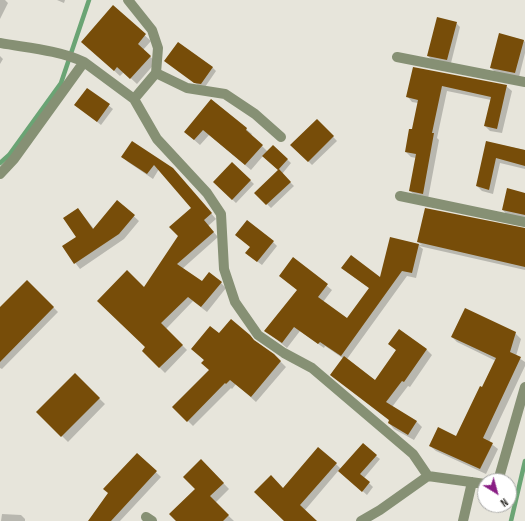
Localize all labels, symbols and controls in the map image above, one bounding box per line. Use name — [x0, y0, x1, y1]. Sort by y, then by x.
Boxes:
north arrow — [477, 473, 517, 513]
text: N — [498, 495, 510, 509]

